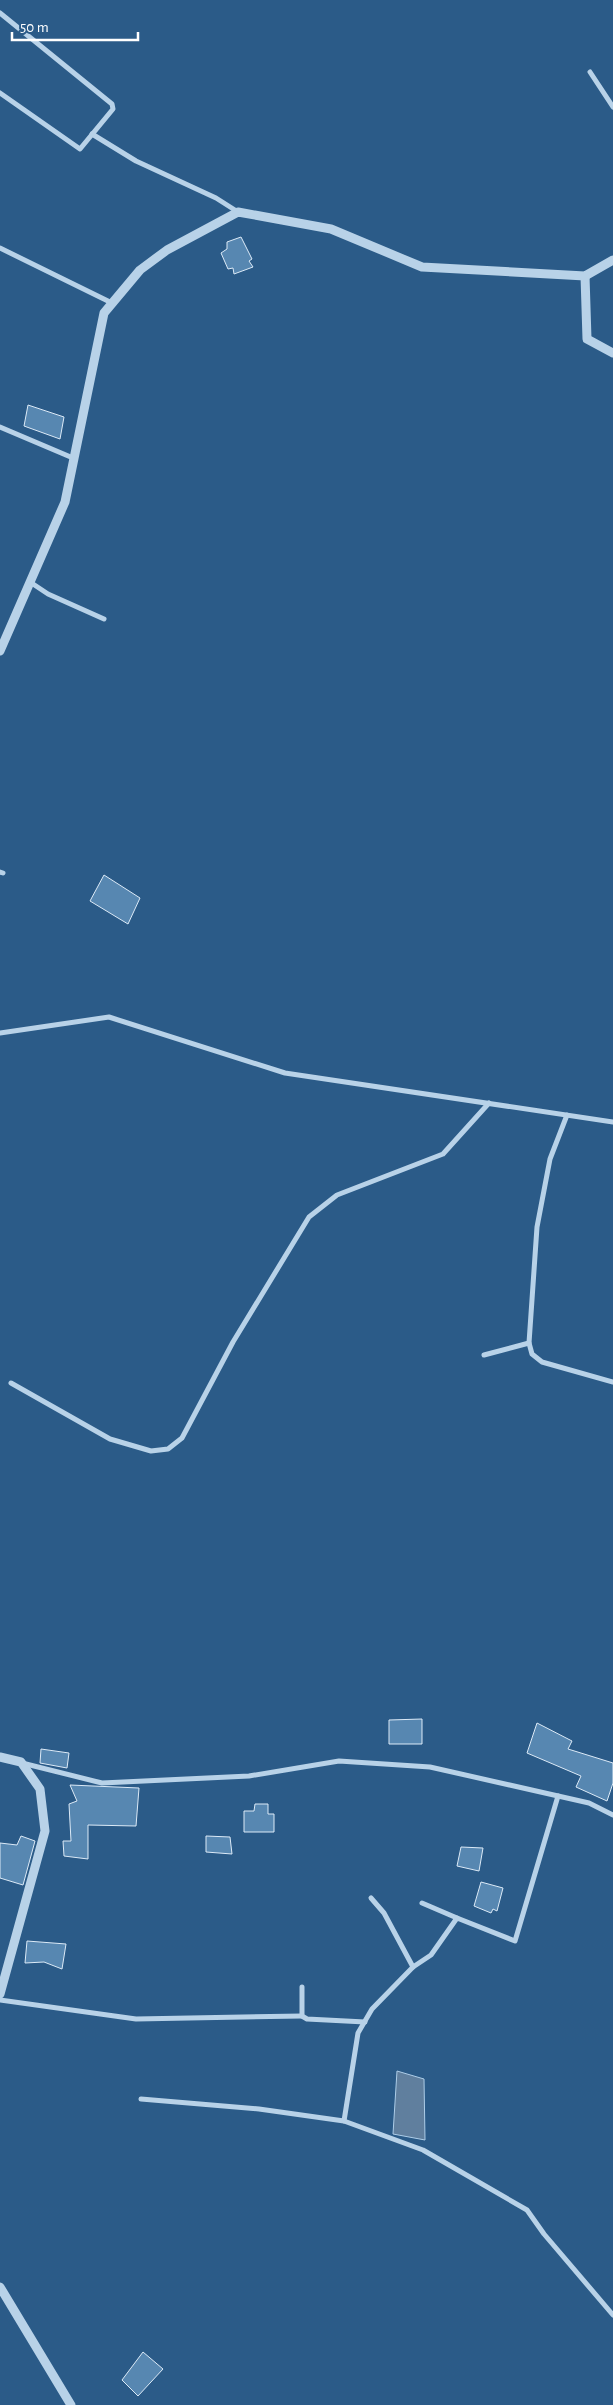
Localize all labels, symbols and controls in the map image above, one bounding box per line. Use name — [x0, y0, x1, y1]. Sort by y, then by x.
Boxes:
scale bar — [12, 10, 139, 42]
text: 50 m — [20, 20, 49, 35]

